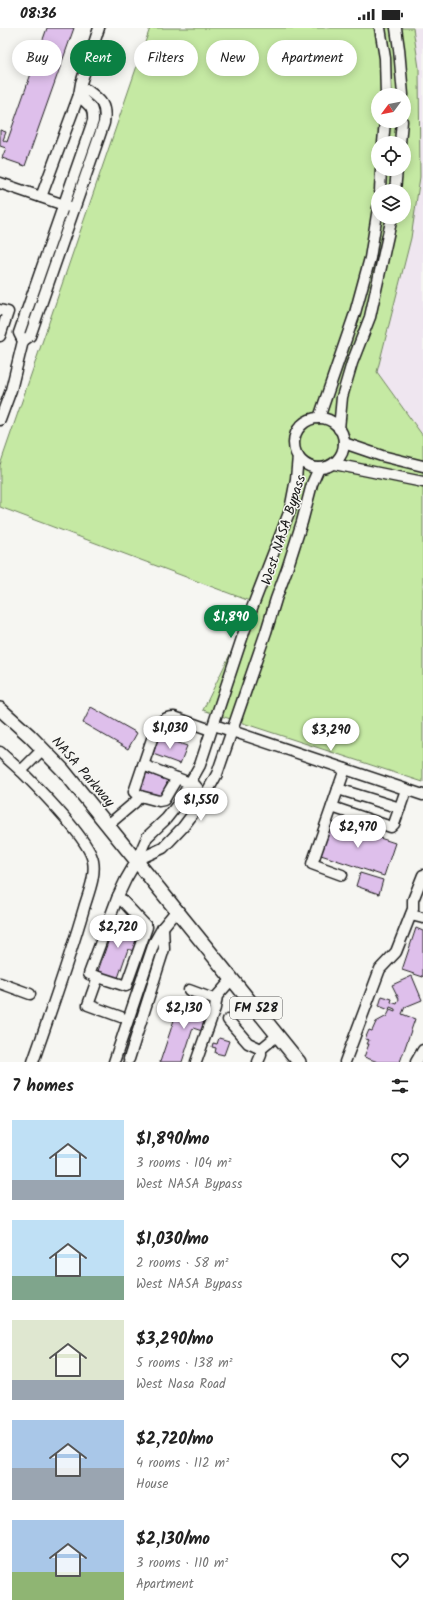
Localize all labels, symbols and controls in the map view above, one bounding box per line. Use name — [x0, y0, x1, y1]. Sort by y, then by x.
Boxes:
text: 08:36 — [20, 2, 57, 26]
chip: Buy — [12, 40, 62, 76]
chip: Rent — [70, 40, 126, 76]
chip: Filters — [134, 40, 198, 76]
chip: New — [206, 40, 259, 76]
chip: Apartment — [267, 40, 357, 76]
north arrow — [371, 88, 411, 128]
map controls — [371, 88, 411, 224]
button: locate — [371, 136, 411, 176]
button: layers — [371, 184, 411, 224]
street label: West NASA Bypass — [256, 472, 312, 588]
pin: $1,890 — [198, 605, 264, 639]
text: $1,890 — [213, 607, 249, 628]
pin: $1,030 — [137, 716, 203, 750]
text: $1,030 — [152, 718, 188, 739]
pin: $3,290 — [298, 718, 364, 752]
text: $3,290 — [311, 720, 351, 741]
street label: NASA Parkway — [46, 732, 120, 813]
pin: $1,550 — [168, 788, 234, 822]
text: $1,550 — [184, 790, 218, 811]
pin: $2,970 — [325, 815, 391, 849]
text: $2,970 — [339, 817, 377, 838]
pin: $2,720 — [85, 915, 151, 949]
text: $2,720 — [98, 917, 138, 938]
pin: $2,130 — [151, 996, 217, 1030]
road number: FM 528 — [230, 997, 282, 1019]
text: $2,130 — [166, 998, 202, 1019]
text: 7 homes — [12, 1073, 74, 1100]
icon: filters — [389, 1075, 411, 1097]
text: $1,890/mo — [136, 1126, 209, 1153]
icon: home — [44, 1136, 92, 1184]
icon: heart — [389, 1149, 411, 1171]
text: 3 rooms · 104 m² — [136, 1153, 231, 1174]
text: West NASA Bypass — [136, 1174, 242, 1195]
text: $1,030/mo — [136, 1226, 209, 1253]
icon: home — [44, 1236, 92, 1284]
icon: heart — [389, 1249, 411, 1271]
text: 2 rooms · 58 m² — [136, 1253, 229, 1274]
text: West NASA Bypass — [136, 1274, 242, 1295]
text: $3,290/mo — [136, 1326, 214, 1353]
icon: home — [44, 1336, 92, 1384]
icon: heart — [389, 1349, 411, 1371]
text: 5 rooms · 138 m² — [136, 1353, 233, 1374]
text: West Nasa Road — [136, 1374, 226, 1395]
text: $2,720/mo — [136, 1426, 214, 1453]
icon: home — [44, 1436, 92, 1484]
icon: heart — [389, 1449, 411, 1471]
text: 4 rooms · 112 m² — [136, 1453, 229, 1474]
text: House — [136, 1474, 168, 1495]
text: $2,130/mo — [136, 1526, 210, 1553]
icon: home — [44, 1536, 92, 1584]
icon: heart — [389, 1549, 411, 1571]
text: 3 rooms · 110 m² — [136, 1553, 228, 1574]
text: Apartment — [136, 1574, 194, 1595]

